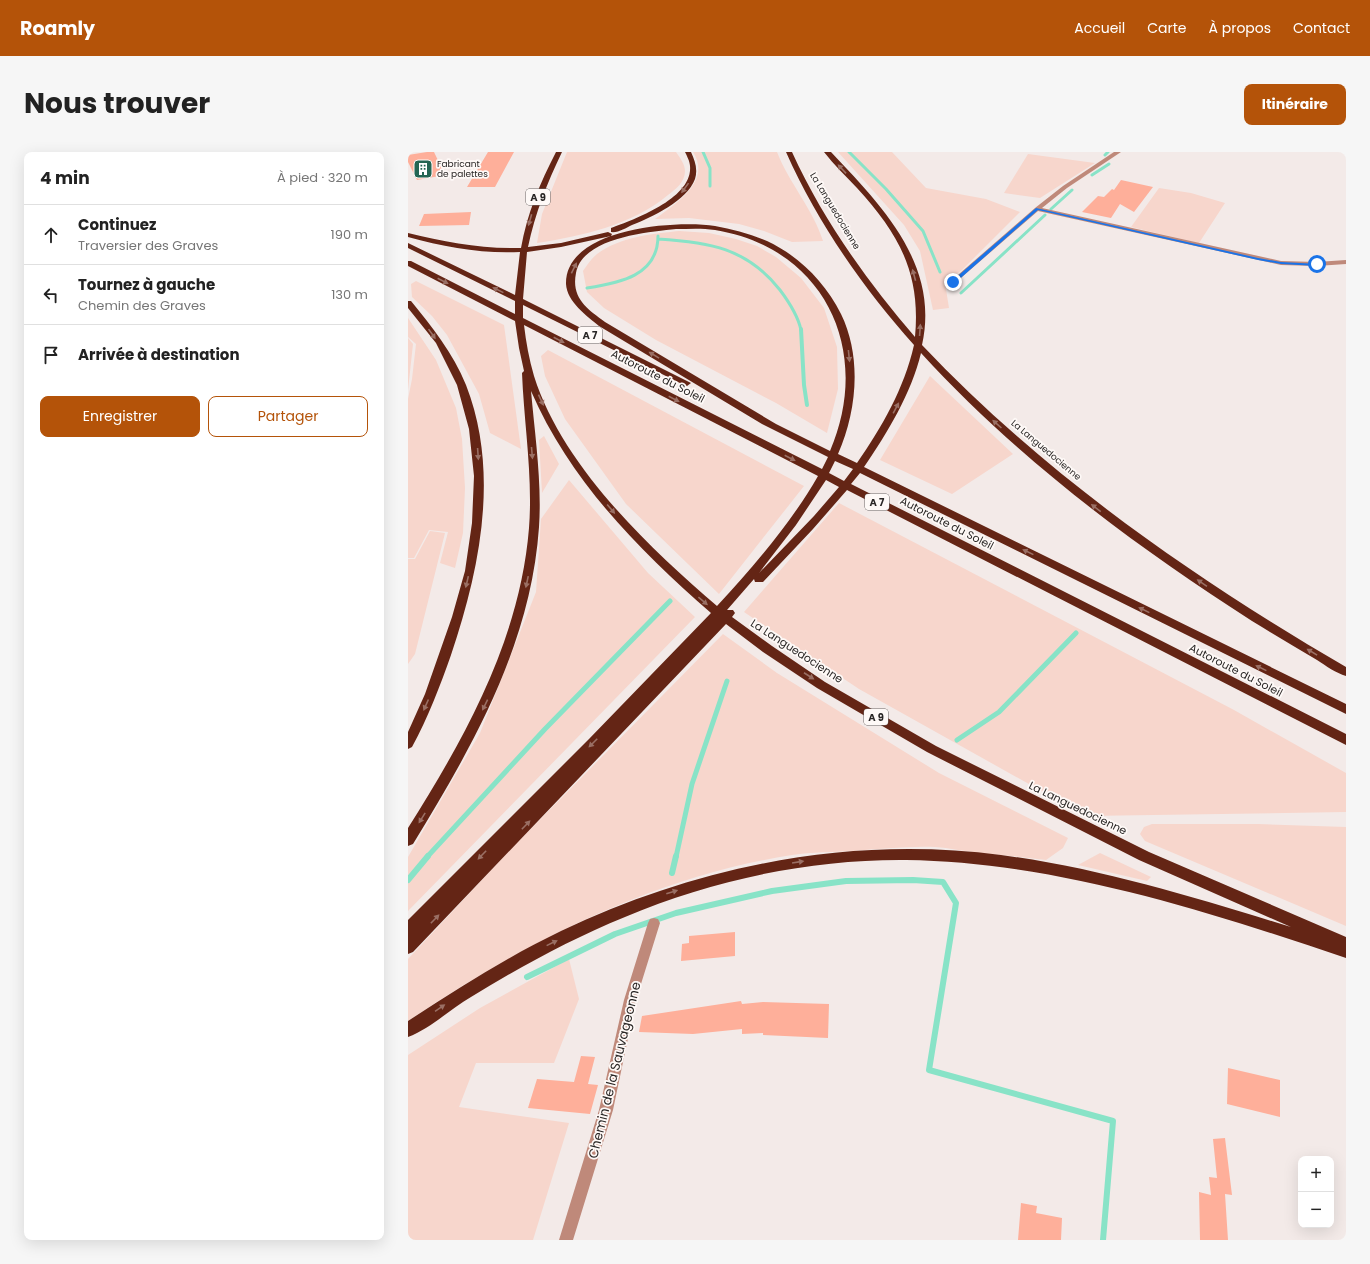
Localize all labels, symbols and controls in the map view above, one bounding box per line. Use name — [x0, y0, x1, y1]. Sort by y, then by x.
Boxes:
text: Roamly — [20, 15, 95, 42]
text: Accueil — [1074, 18, 1125, 38]
text: Carte — [1147, 18, 1187, 38]
text: À propos — [1209, 18, 1271, 38]
text: Contact — [1293, 18, 1350, 38]
text: Nous trouver — [24, 84, 210, 123]
button: Itinéraire — [1244, 84, 1346, 125]
building icon: Fabricant de palettes — [412, 158, 434, 180]
place label: Fabricant de palettes — [437, 158, 488, 180]
one-way arrow — [838, 164, 847, 173]
text: 4 min — [40, 166, 90, 190]
text: À pied · 320 m — [277, 168, 368, 187]
street label: La Languedocienne — [807, 170, 863, 252]
one-way arrow — [681, 182, 689, 193]
road number: A 9 — [526, 189, 550, 205]
one-way arrow — [527, 213, 533, 226]
text: Continuez — [78, 214, 157, 235]
icon: ahead — [40, 224, 62, 246]
text: 190 m — [331, 225, 368, 244]
text: Traversier des Graves — [78, 236, 218, 255]
route start — [1308, 255, 1326, 273]
one-way arrow — [571, 262, 577, 274]
one-way arrow — [911, 269, 917, 281]
route end — [944, 273, 962, 291]
text: Tournez à gauche — [78, 274, 215, 295]
one-way arrow — [437, 277, 449, 284]
icon: left — [40, 284, 62, 306]
text: 130 m — [331, 285, 368, 304]
one-way arrow — [492, 287, 504, 293]
text: Chemin des Graves — [78, 296, 206, 315]
one-way arrow — [917, 323, 924, 336]
road number: A 7 — [578, 327, 602, 343]
one-way arrow — [428, 328, 437, 339]
one-way arrow — [553, 336, 564, 343]
icon: arrive — [40, 344, 62, 366]
text: Arrivée à destination — [78, 344, 240, 365]
street label: Autoroute du Soleil — [608, 345, 708, 407]
one-way arrow — [846, 350, 852, 362]
one-way arrow — [649, 351, 659, 359]
one-way arrow — [538, 395, 544, 407]
one-way arrow — [669, 395, 680, 402]
button: Enregistrer — [40, 396, 200, 437]
button: Partager — [208, 396, 368, 437]
one-way arrow — [893, 402, 899, 414]
street label: La Languedocienne — [1009, 417, 1084, 483]
one-way arrow — [992, 419, 1002, 429]
one-way arrow — [529, 447, 535, 459]
one-way arrow — [474, 448, 481, 460]
one-way arrow — [785, 454, 796, 461]
street label: Autoroute du Soleil — [897, 492, 997, 554]
road number: A 7 — [865, 494, 889, 510]
one-way arrow — [1091, 503, 1102, 512]
one-way arrow — [606, 504, 615, 515]
one-way arrow — [1022, 549, 1033, 555]
one-way arrow — [464, 576, 470, 589]
one-way arrow — [524, 576, 530, 588]
one-way arrow — [1197, 579, 1207, 587]
one-way arrow — [698, 596, 709, 605]
one-way arrow — [1139, 607, 1150, 613]
street label: La Languedocienne — [748, 615, 846, 687]
street label: Autoroute du Soleil — [1186, 639, 1286, 701]
one-way arrow — [1307, 648, 1317, 656]
one-way arrow — [1255, 664, 1266, 671]
one-way arrow — [804, 672, 814, 680]
one-way arrow — [482, 699, 488, 710]
one-way arrow — [422, 700, 428, 712]
road number: A 9 — [864, 709, 888, 725]
one-way arrow — [588, 738, 598, 748]
street label: La Languedocienne — [1026, 777, 1130, 839]
one-way arrow — [418, 813, 426, 823]
one-way arrow — [521, 820, 531, 830]
one-way arrow — [477, 850, 487, 860]
one-way arrow — [792, 859, 804, 865]
one-way arrow — [666, 889, 678, 895]
one-way arrow — [430, 914, 440, 924]
one-way arrow — [547, 939, 558, 946]
street label: Chemin de la Sauvageonne — [583, 980, 646, 1160]
one-way arrow — [435, 1004, 445, 1012]
map controls — [1298, 1156, 1334, 1228]
button: + — [1298, 1156, 1334, 1192]
button: − — [1298, 1192, 1334, 1228]

